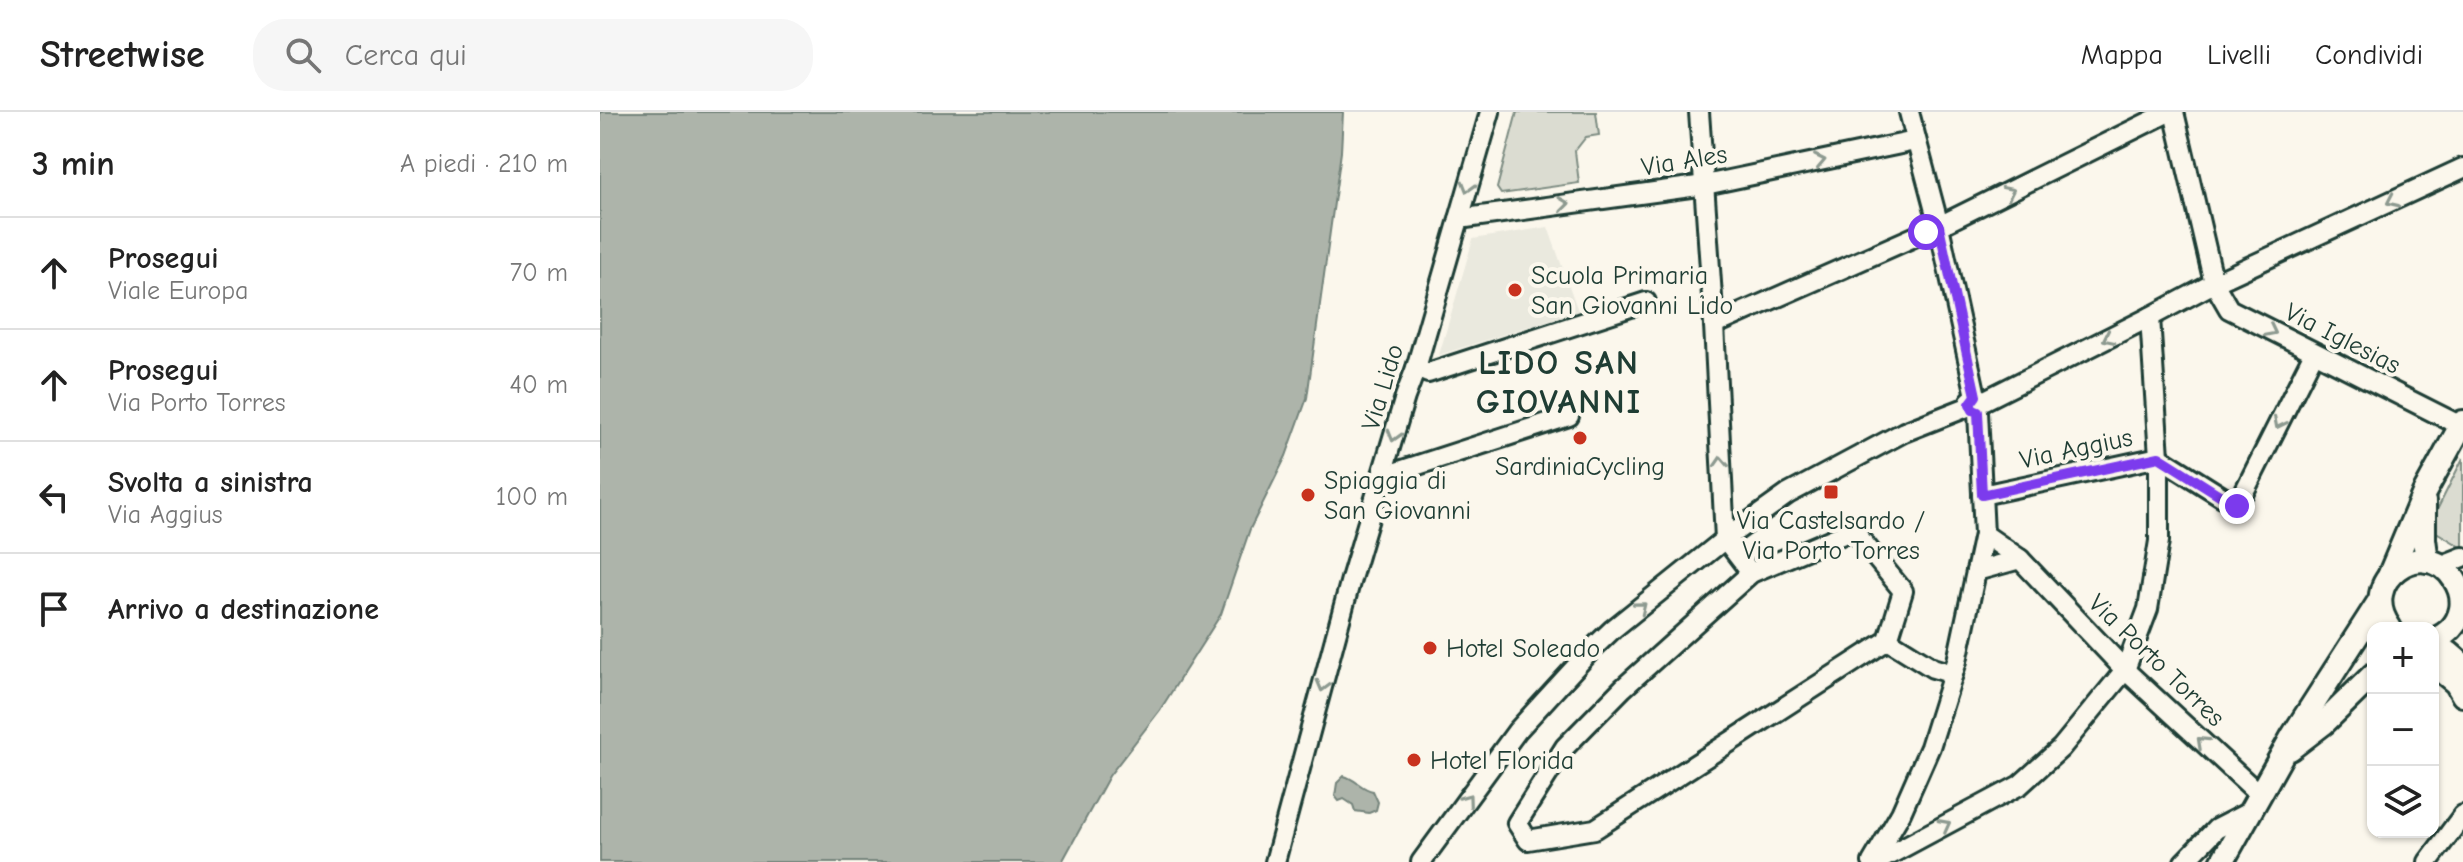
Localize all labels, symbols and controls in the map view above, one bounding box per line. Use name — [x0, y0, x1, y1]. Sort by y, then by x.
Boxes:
search box — [253, 19, 813, 91]
text: Streetwise — [40, 33, 205, 77]
icon: search — [281, 33, 325, 77]
text: Cerca qui — [345, 38, 467, 73]
text: Mappa — [2081, 39, 2163, 71]
text: Livelli — [2207, 39, 2271, 71]
text: Condividi — [2315, 39, 2423, 71]
street label: Via Ales — [1639, 139, 1729, 183]
text: 3 min — [32, 144, 115, 184]
text: A piedi · 210 m — [400, 149, 568, 179]
one-way arrow — [1813, 153, 1826, 170]
one-way arrow — [1461, 180, 1477, 193]
one-way arrow — [2001, 186, 2016, 202]
one-way arrow — [2386, 191, 2400, 207]
one-way arrow — [1558, 196, 1571, 213]
route start — [1908, 214, 1944, 250]
text: Prosegui — [108, 241, 219, 276]
icon: ahead — [32, 251, 76, 295]
text: 70 m — [510, 258, 568, 288]
place label: Scuola Primaria San Giovanni Lido — [1531, 261, 1733, 321]
text: Viale Europa — [108, 276, 248, 306]
marker: Scuola Primaria San Giovanni Lido — [1506, 281, 1524, 299]
street label: Via Iglesias — [2280, 297, 2405, 381]
one-way arrow — [2262, 321, 2277, 336]
one-way arrow — [2101, 329, 2116, 344]
street label: Via Lido — [1356, 341, 1410, 434]
district label: LIDO SAN GIOVANNI — [1476, 343, 1642, 422]
text: Prosegui — [108, 353, 219, 388]
icon: ahead — [32, 363, 76, 407]
text: 40 m — [509, 370, 568, 400]
text: Via Porto Torres — [108, 388, 286, 418]
one-way arrow — [2273, 414, 2289, 429]
street label: Via Aggius — [2017, 422, 2135, 476]
one-way arrow — [1386, 429, 1403, 442]
marker: SardiniaCycling — [1571, 429, 1589, 447]
place label: SardiniaCycling — [1495, 452, 1665, 482]
one-way arrow — [1713, 455, 1730, 468]
text: Svolta a sinistra — [108, 465, 313, 500]
place label: Spiaggia di San Giovanni — [1324, 466, 1471, 526]
icon: left — [32, 475, 76, 519]
text: 100 m — [496, 482, 568, 512]
marker: Via Castelsardo / Via Porto Torres — [1822, 483, 1840, 501]
marker: Spiaggia di San Giovanni — [1299, 486, 1317, 504]
route end — [2219, 488, 2255, 524]
text: Via Aggius — [108, 500, 223, 530]
place label: Via Castelsardo / Via Porto Torres — [1737, 506, 1925, 566]
icon: arrive — [32, 587, 76, 631]
street label: Via Porto Torres — [2082, 588, 2231, 733]
text: Arrivo a destinazione — [108, 592, 379, 627]
one-way arrow — [1632, 602, 1646, 617]
map controls — [2367, 622, 2439, 838]
button: + — [2367, 622, 2439, 694]
place label: Hotel Soleado — [1446, 634, 1600, 664]
marker: Hotel Soleado — [1421, 639, 1439, 657]
one-way arrow — [1316, 679, 1333, 693]
button: − — [2367, 694, 2439, 766]
one-way arrow — [2197, 737, 2212, 751]
place label: Hotel Florida — [1430, 746, 1574, 776]
marker: Hotel Florida — [1405, 751, 1423, 769]
button: layers — [2367, 766, 2439, 838]
one-way arrow — [1457, 793, 1472, 808]
one-way arrow — [1936, 819, 1950, 835]

